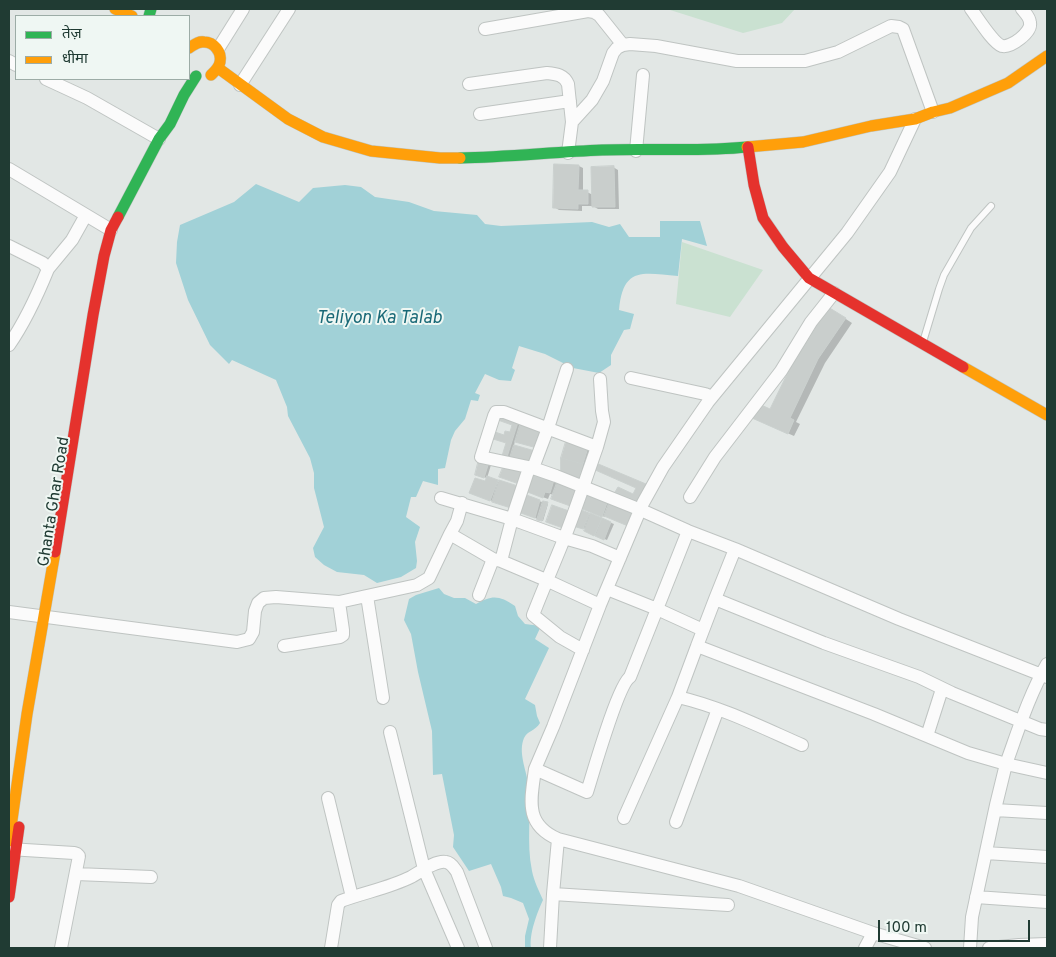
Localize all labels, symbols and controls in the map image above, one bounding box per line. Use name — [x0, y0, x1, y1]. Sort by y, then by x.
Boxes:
legend — [15, 15, 190, 80]
text: तेज़ — [62, 25, 82, 44]
text: धीमा — [62, 50, 88, 69]
water label: Teliyon Ka Talab — [316, 308, 442, 330]
street label: Ghanta Ghar Road — [35, 436, 75, 568]
scale bar — [881, 910, 1034, 942]
text: 100 m — [886, 919, 927, 938]

